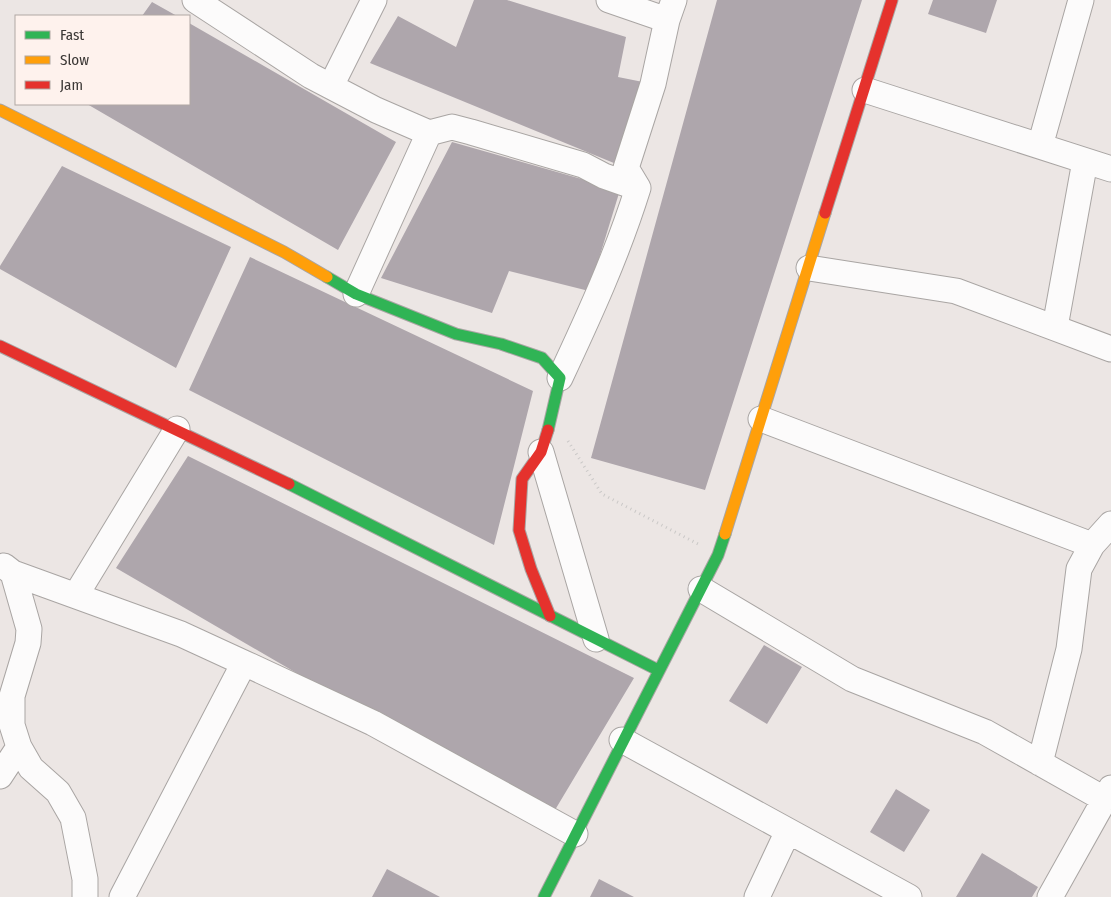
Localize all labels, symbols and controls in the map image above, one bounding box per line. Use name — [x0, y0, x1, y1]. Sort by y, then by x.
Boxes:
legend — [15, 15, 190, 105]
text: Fast — [60, 26, 84, 44]
text: Slow — [60, 51, 89, 69]
text: Jam — [60, 76, 83, 94]

